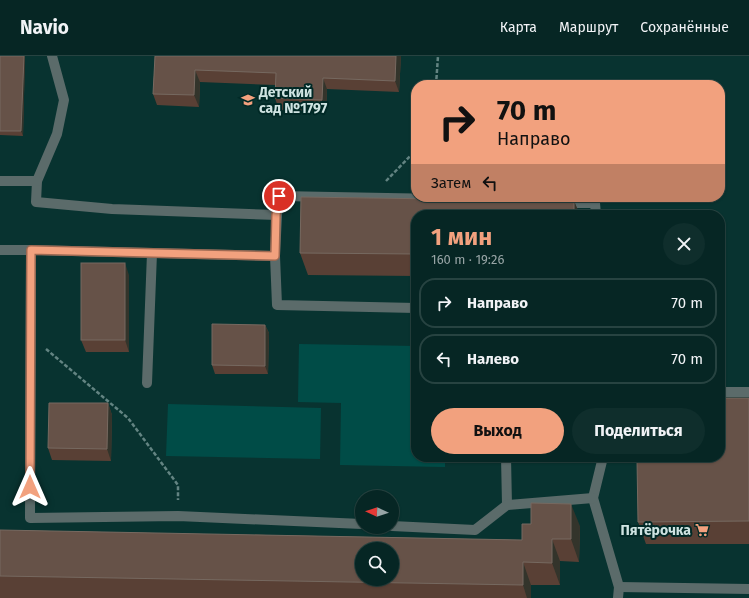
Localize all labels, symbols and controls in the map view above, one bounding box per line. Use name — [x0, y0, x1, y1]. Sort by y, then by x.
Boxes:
text: Navio — [20, 16, 69, 39]
text: Карта — [500, 19, 537, 36]
text: Маршрут — [559, 19, 618, 36]
text: Сохранённые — [640, 19, 729, 36]
place label: Детский сад №1797 — [258, 84, 328, 117]
school or university icon: Детский сад №1797 — [240, 92, 256, 108]
text: 70 m — [497, 94, 556, 127]
icon: right — [431, 96, 483, 148]
text: Направо — [497, 128, 571, 150]
icon: left — [479, 172, 501, 194]
text: Затем — [431, 174, 471, 192]
pin — [262, 179, 296, 213]
icon: arrive — [268, 185, 290, 207]
text: 1 мин — [431, 223, 492, 251]
button: close — [663, 223, 705, 265]
text: 160 m · 19:26 — [431, 252, 504, 267]
icon: right — [433, 292, 455, 314]
text: Направо — [467, 294, 528, 312]
text: 70 m — [671, 294, 703, 312]
icon: left — [433, 348, 455, 370]
text: Налево — [467, 350, 519, 368]
text: 70 m — [671, 350, 703, 368]
button: Выход — [431, 408, 564, 454]
button: Поделиться — [572, 408, 705, 454]
position arrow — [9, 466, 51, 508]
north arrow — [355, 490, 399, 534]
map controls — [355, 490, 399, 586]
place label: Пятёрочка — [621, 522, 691, 539]
supermarket icon: Пятёрочка — [694, 522, 710, 538]
button: search — [355, 542, 399, 586]

